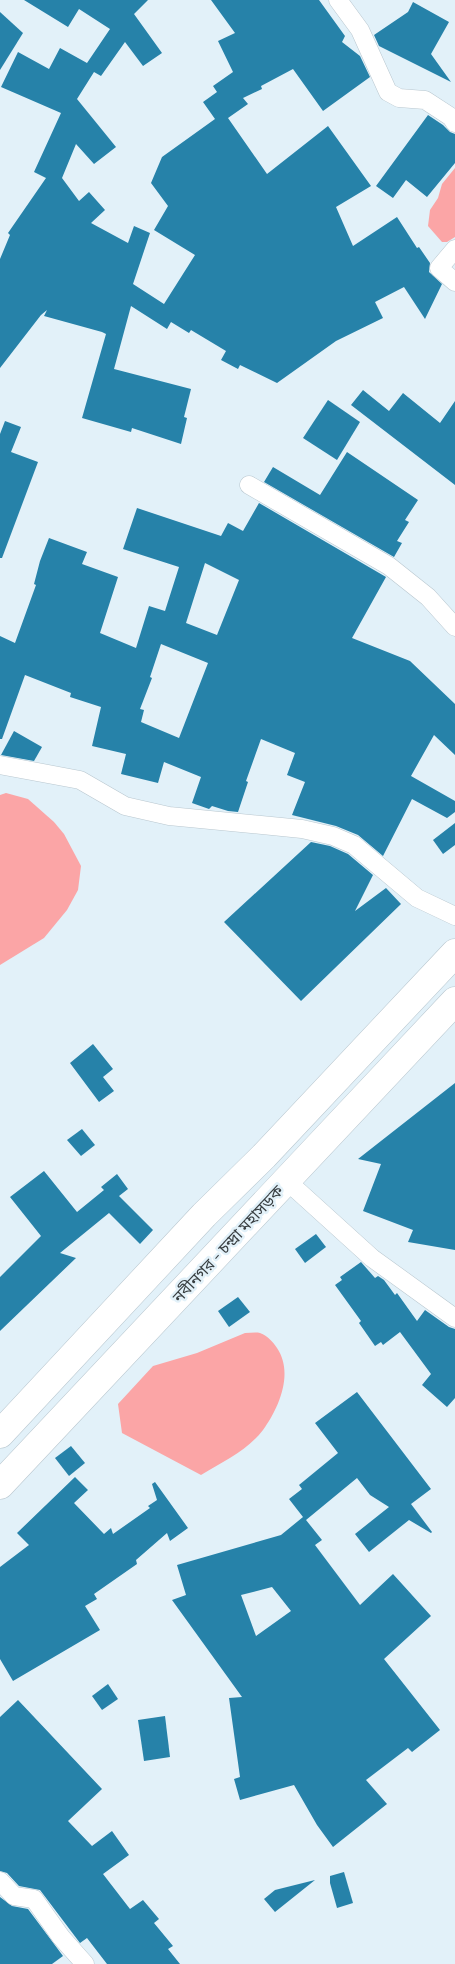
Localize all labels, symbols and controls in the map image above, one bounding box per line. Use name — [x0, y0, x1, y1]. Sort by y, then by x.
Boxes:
street label: নবীনগর - চন্দ্রা মহাসড়ক — [168, 1181, 288, 1307]

